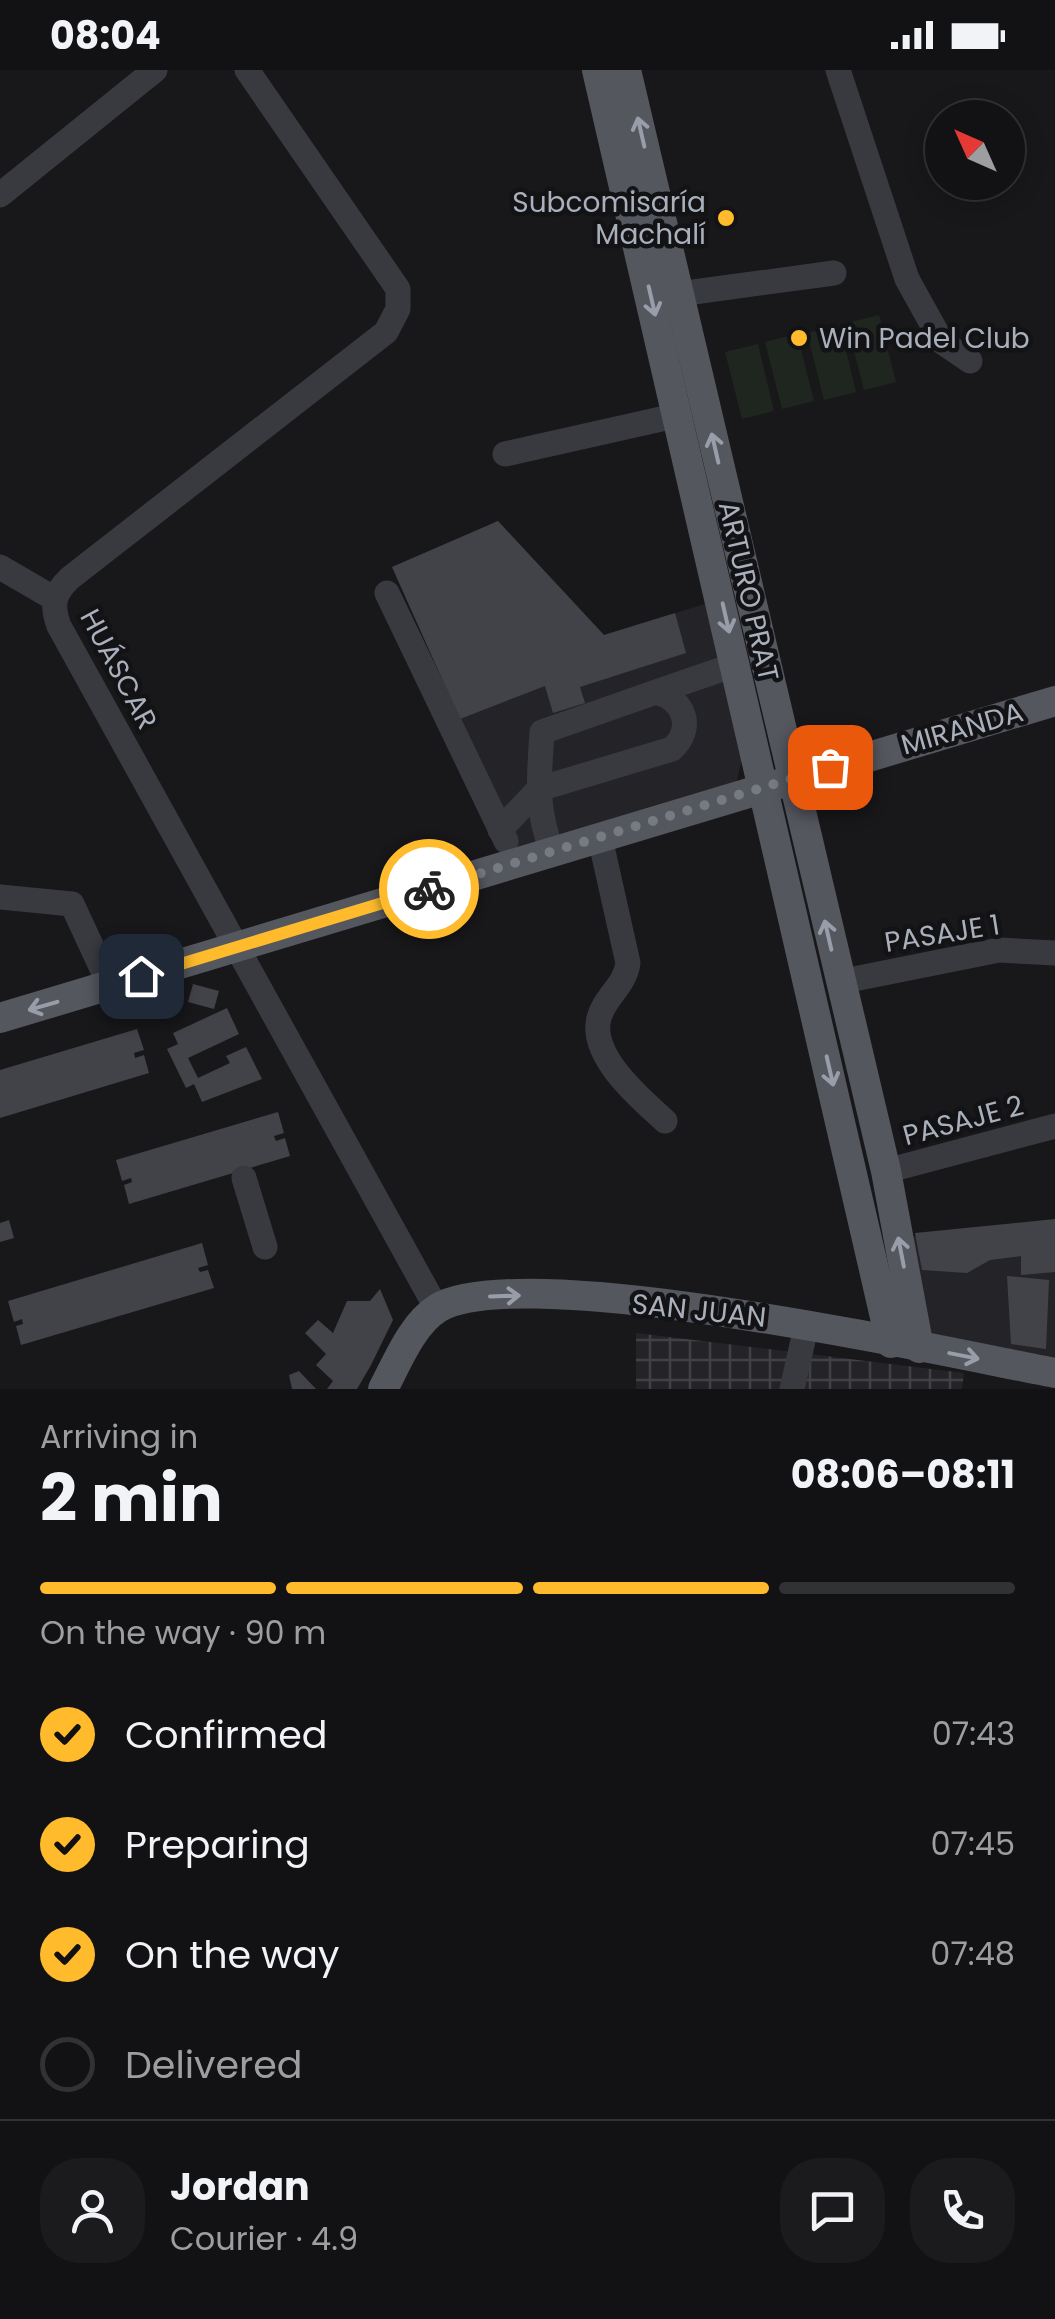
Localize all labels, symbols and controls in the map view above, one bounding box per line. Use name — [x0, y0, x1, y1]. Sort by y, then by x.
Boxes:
text: 08:04 — [50, 9, 161, 62]
north arrow — [925, 100, 1025, 200]
map controls — [925, 100, 1025, 200]
one-way arrow — [631, 117, 649, 149]
place label: Subcomisaría Machalí — [512, 183, 706, 254]
marker: Subcomisaría Machalí — [715, 207, 737, 229]
one-way arrow — [644, 284, 662, 316]
place label: Win Padel Club — [819, 319, 1030, 358]
marker: Win Padel Club — [788, 327, 810, 349]
one-way arrow — [705, 433, 723, 465]
street label: ARTURO PRAT — [709, 497, 788, 685]
one-way arrow — [718, 601, 736, 633]
street label: HUÁSCAR — [71, 602, 167, 736]
street label: MIRANDA — [897, 692, 1028, 764]
pin — [788, 725, 873, 810]
icon: bag — [803, 740, 858, 795]
courier — [379, 839, 479, 939]
icon: bike — [402, 862, 457, 917]
street label: PASAJE 1 — [882, 905, 1002, 962]
one-way arrow — [818, 920, 836, 952]
pin — [99, 934, 184, 1019]
icon: home — [114, 949, 169, 1004]
one-way arrow — [28, 998, 59, 1016]
one-way arrow — [821, 1054, 840, 1086]
street label: PASAJE 2 — [899, 1086, 1028, 1155]
one-way arrow — [891, 1236, 910, 1269]
street label: SAN JUAN — [630, 1284, 768, 1337]
one-way arrow — [488, 1286, 520, 1305]
one-way arrow — [948, 1347, 980, 1366]
text: Arriving in — [40, 1414, 198, 1459]
text: 08:06–08:11 — [791, 1448, 1015, 1501]
text: 2 min — [40, 1453, 223, 1544]
text: On the way · 90 m — [40, 1610, 326, 1655]
icon: check — [40, 1707, 95, 1762]
text: Confirmed — [125, 1708, 327, 1761]
text: 07:43 — [932, 1711, 1015, 1756]
icon: check — [40, 1817, 95, 1872]
text: Preparing — [125, 1818, 310, 1871]
text: 07:45 — [930, 1821, 1015, 1866]
icon: check — [40, 1927, 95, 1982]
text: On the way — [125, 1928, 339, 1981]
text: 07:48 — [930, 1931, 1015, 1976]
text: Delivered — [125, 2038, 302, 2091]
button: person — [40, 2158, 145, 2263]
button: chat — [780, 2158, 885, 2263]
button: phone — [910, 2158, 1015, 2263]
text: Jordan — [170, 2160, 310, 2213]
text: Courier · 4.9 — [170, 2216, 358, 2261]

